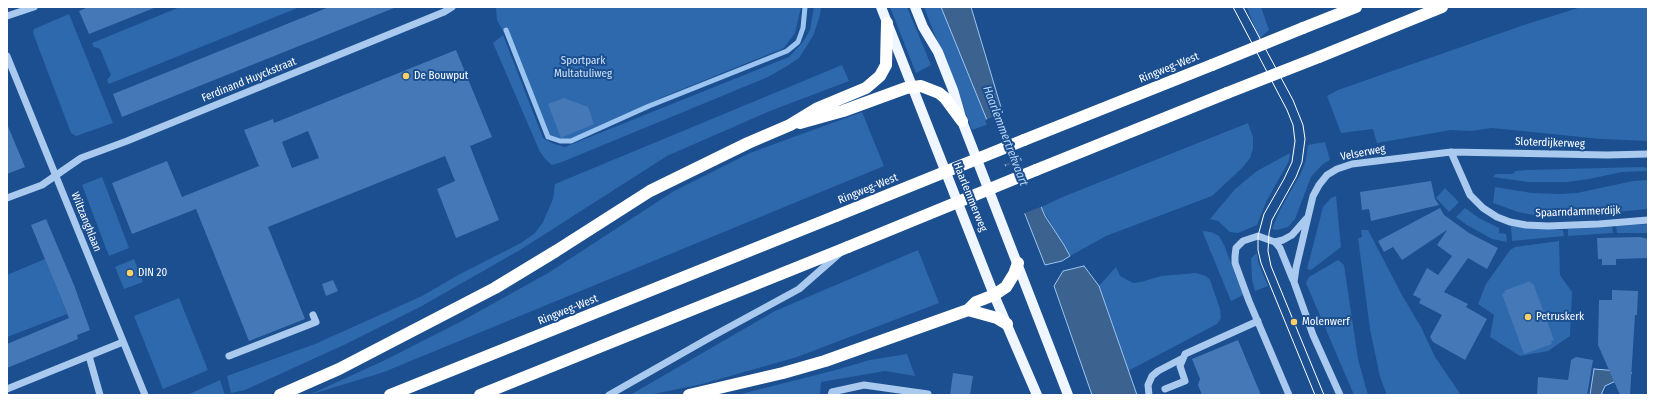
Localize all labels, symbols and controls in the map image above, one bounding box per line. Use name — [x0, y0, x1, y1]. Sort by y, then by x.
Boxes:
street label: Ringweg-West — [1137, 50, 1201, 86]
park label: Sportpark Multatuliweg — [554, 54, 612, 80]
street label: Ferdinand Huyckstraat — [200, 55, 298, 105]
place label: De Bouwput — [414, 69, 468, 83]
marker: De Bouwput — [401, 71, 411, 81]
water label: Haarlemmertrekvaart — [979, 84, 1031, 188]
street label: Sloterdijkerweg — [1515, 135, 1585, 151]
street label: Velserweg — [1339, 142, 1387, 164]
street label: Haarlemmerweg — [950, 160, 990, 234]
street label: Ringweg-West — [836, 171, 900, 207]
street label: Wiltzanghlaan — [68, 190, 104, 254]
street label: Spaarndammerdijk — [1535, 204, 1621, 220]
place label: DIN 20 — [138, 266, 167, 280]
marker: DIN 20 — [125, 268, 135, 278]
street label: Ringweg-West — [536, 292, 600, 328]
place label: Petruskerk — [1536, 310, 1584, 324]
marker: Petruskerk — [1523, 312, 1533, 322]
place label: Molenwerf — [1302, 315, 1350, 329]
marker: Molenwerf — [1289, 317, 1299, 327]

